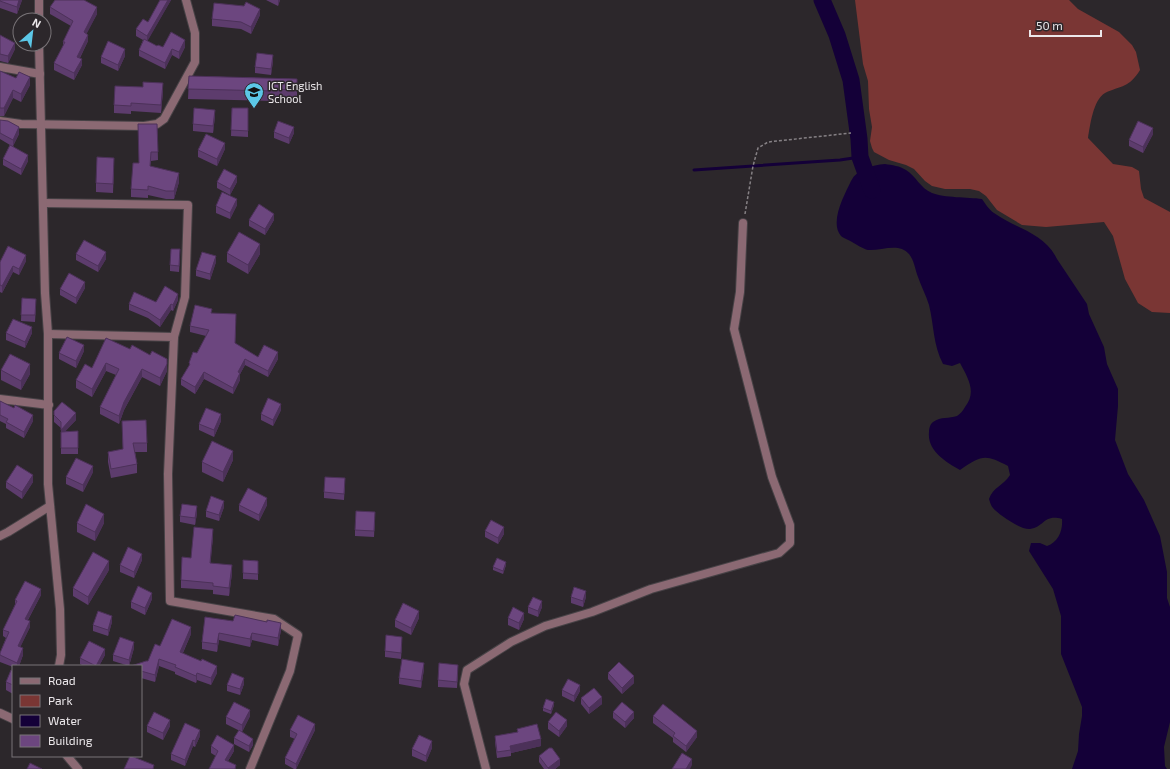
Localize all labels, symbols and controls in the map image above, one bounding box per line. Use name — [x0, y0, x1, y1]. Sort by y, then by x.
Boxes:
north arrow — [12, 12, 52, 52]
scale bar — [1030, 12, 1101, 38]
text: N — [30, 15, 44, 30]
text: 50 m — [1036, 18, 1063, 32]
place label: ICT English School — [268, 79, 322, 105]
school or university icon: ICT English School — [243, 81, 265, 109]
legend — [12, 665, 142, 757]
text: Road — [48, 673, 76, 687]
text: Park — [48, 693, 73, 707]
text: Water — [48, 713, 82, 727]
text: Building — [48, 733, 93, 747]

